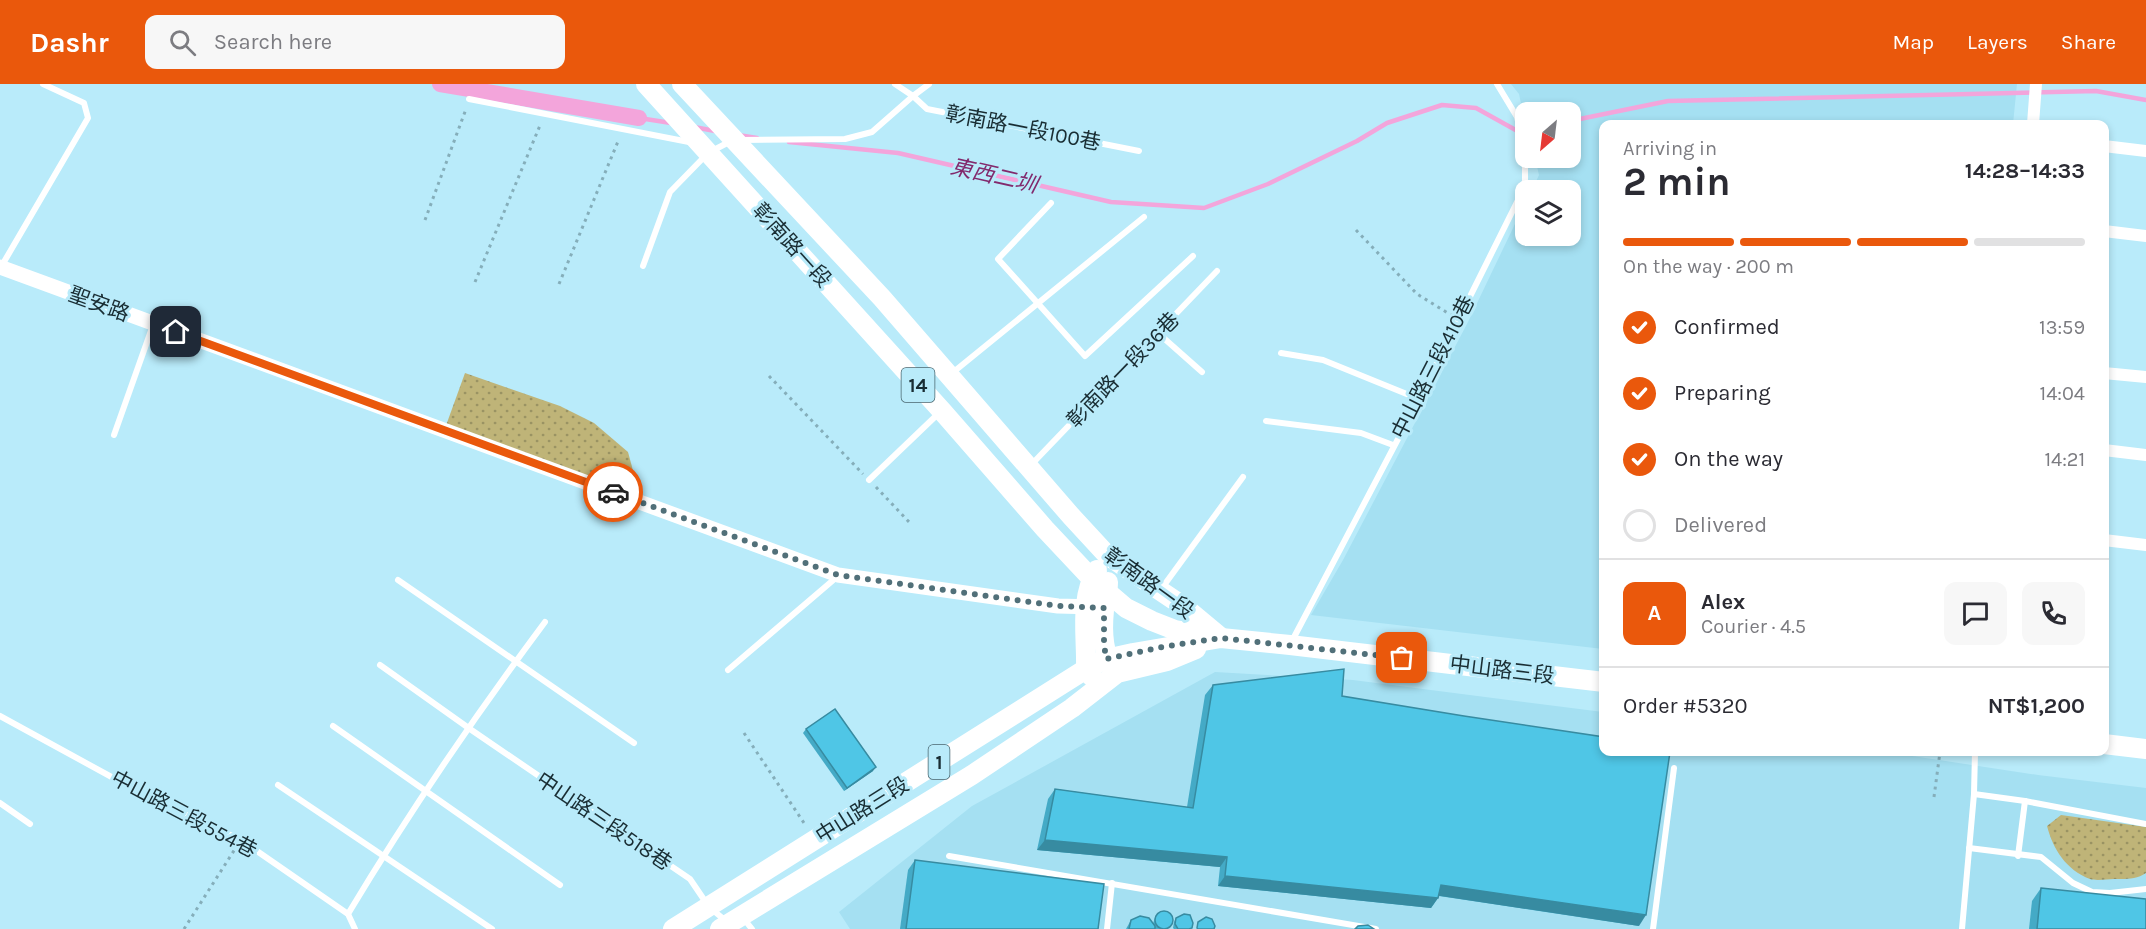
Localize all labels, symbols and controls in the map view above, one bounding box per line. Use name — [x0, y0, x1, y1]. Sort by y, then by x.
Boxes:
search box — [145, 15, 565, 69]
text: Dashr — [30, 26, 109, 59]
icon: search — [166, 26, 199, 59]
text: Search here — [214, 29, 332, 55]
text: Map — [1892, 30, 1934, 54]
text: Layers — [1967, 30, 2028, 54]
text: Share — [2061, 30, 2116, 54]
street label: 彰南路一段100巷 — [943, 101, 1103, 155]
north arrow — [1515, 102, 1581, 168]
map controls — [1515, 102, 1581, 246]
text: Arriving in — [1623, 137, 1717, 160]
water label: 東西二圳 — [948, 153, 1042, 199]
text: 14:28–14:33 — [1965, 158, 2085, 184]
text: 2 min — [1623, 159, 1731, 205]
button: layers — [1515, 180, 1581, 246]
street label: 彰南路一段 — [748, 198, 836, 292]
text: On the way · 200 m — [1623, 255, 1794, 278]
street label: 聖安路 — [65, 282, 133, 326]
street label: 中山路三段410巷 — [1387, 292, 1479, 442]
pin — [150, 306, 201, 357]
street label: 彰南路一段36巷 — [1062, 308, 1184, 432]
icon: check — [1623, 311, 1656, 344]
text: Confirmed — [1674, 314, 1780, 340]
icon: home — [159, 315, 192, 348]
text: 13:59 — [2039, 316, 2085, 339]
road number: 14 — [902, 368, 934, 402]
icon: check — [1623, 377, 1656, 410]
text: Preparing — [1674, 380, 1771, 406]
text: 14:04 — [2040, 382, 2085, 405]
icon: check — [1623, 443, 1656, 476]
text: On the way — [1674, 446, 1783, 472]
text: 14:21 — [2044, 448, 2085, 471]
courier — [583, 462, 643, 522]
icon: car — [597, 476, 630, 509]
text: Delivered — [1674, 512, 1767, 538]
street label: 彰南路一段 — [1099, 542, 1199, 624]
button: chat — [1944, 582, 2007, 645]
button: phone — [2022, 582, 2085, 645]
text: Alex — [1701, 589, 1745, 615]
text: A — [1648, 600, 1661, 626]
text: Courier · 4.5 — [1701, 615, 1806, 638]
pin — [1376, 632, 1427, 683]
icon: bag — [1385, 641, 1418, 674]
street label: 中山路三段 — [1448, 652, 1556, 688]
text: Order #5320 — [1623, 693, 1748, 719]
text: NT$1,200 — [1988, 693, 2085, 719]
road number: 1 — [928, 745, 950, 779]
street label: 中山路三段554巷 — [107, 766, 261, 862]
street label: 中山路三段518巷 — [532, 767, 676, 875]
street label: 中山路三段 — [811, 772, 913, 848]

